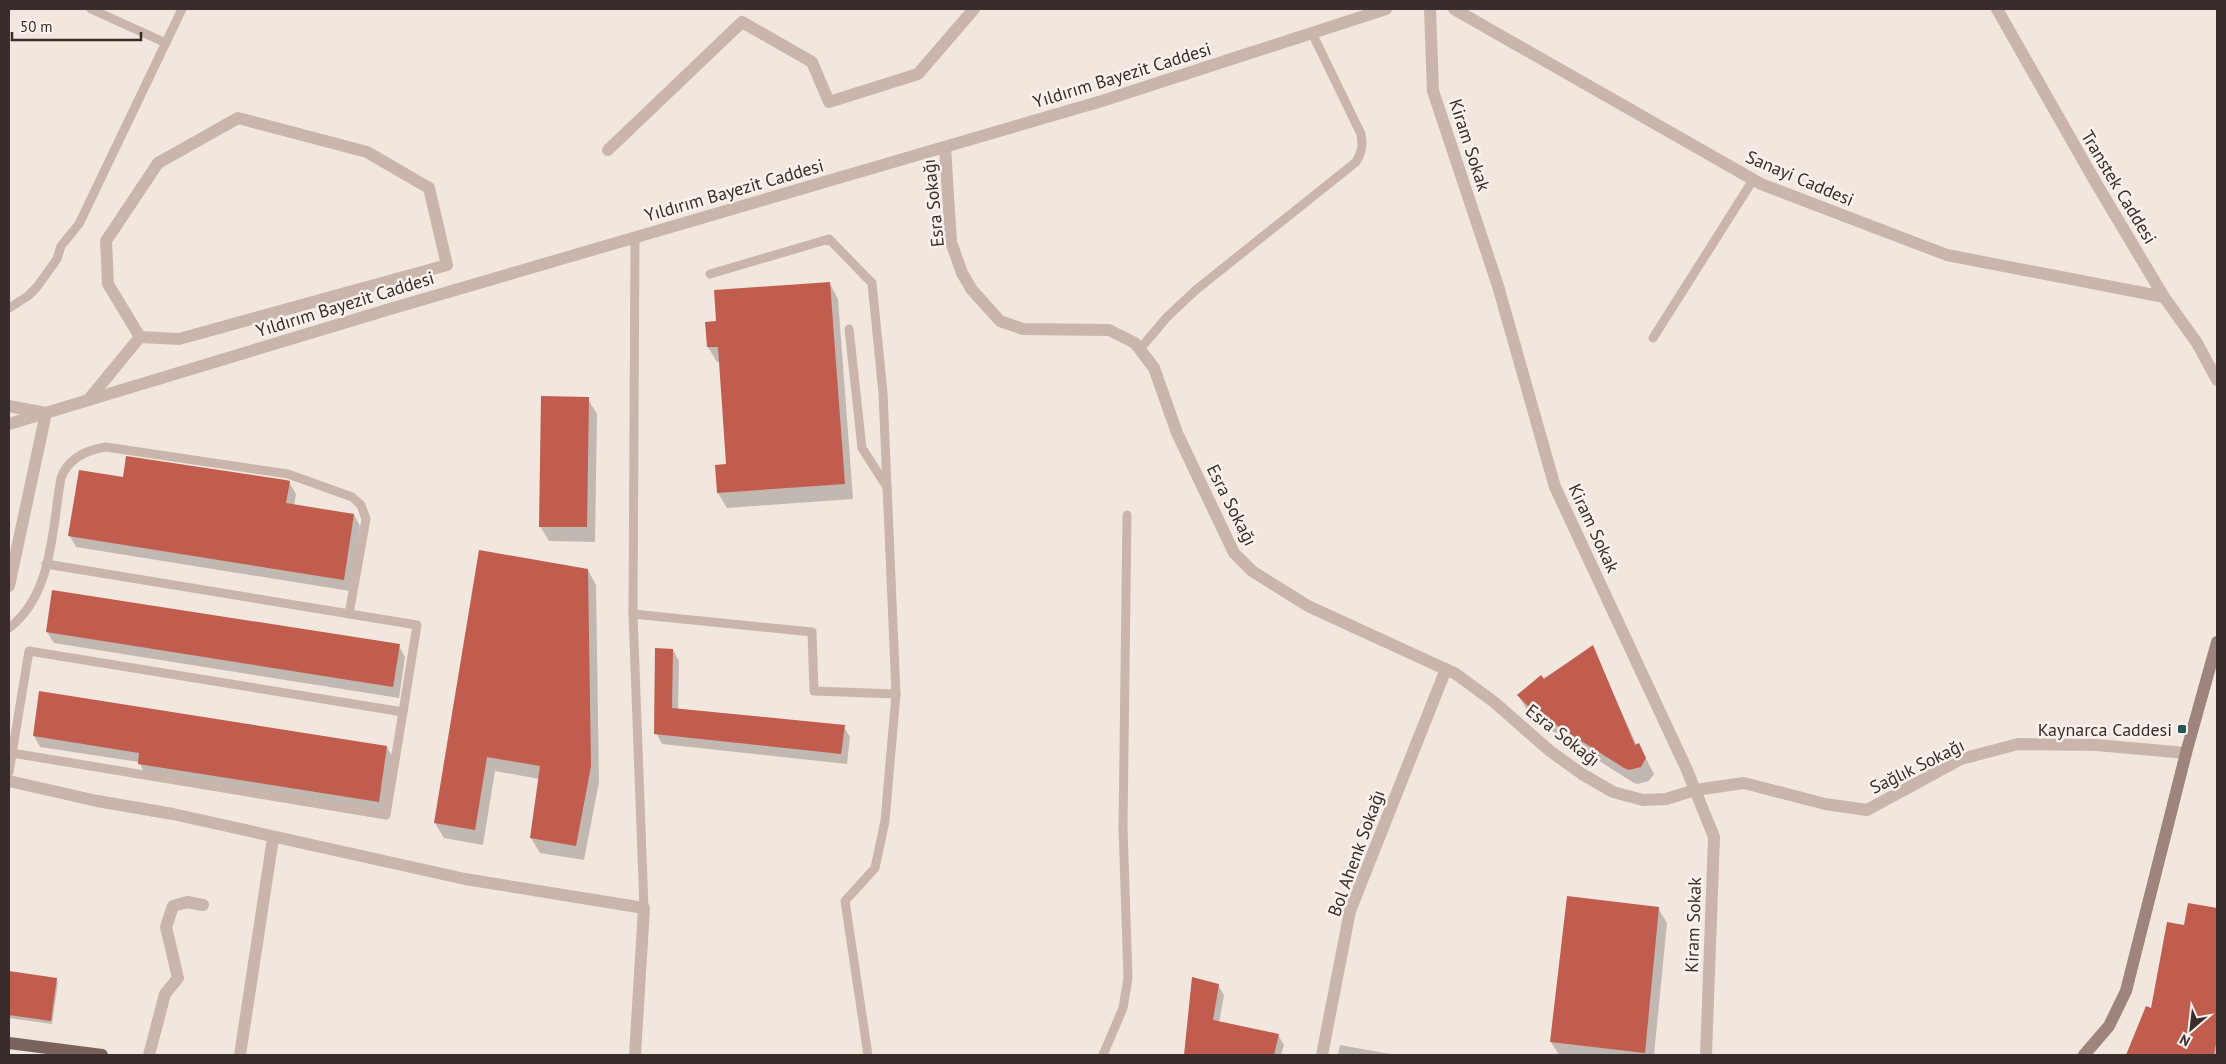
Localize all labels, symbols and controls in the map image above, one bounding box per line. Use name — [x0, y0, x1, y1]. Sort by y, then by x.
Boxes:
scale bar — [12, 10, 141, 42]
text: 50 m — [20, 17, 53, 36]
street label: Yıldırım Bayezit Caddesi — [1030, 37, 1214, 113]
street label: Kiram Sokak — [1444, 96, 1496, 194]
street label: Transtek Caddesi — [2076, 126, 2162, 248]
street label: Sanayi Caddesi — [1743, 145, 1857, 211]
street label: Yıldırım Bayezit Caddesi — [642, 153, 826, 227]
street label: Esra Sokağı — [917, 158, 949, 248]
street label: Yıldırım Bayezit Caddesi — [253, 266, 437, 342]
street label: Esra Sokağı — [1202, 460, 1262, 550]
street label: Kiram Sokak — [1563, 480, 1625, 577]
street label: Esra Sokağı — [1521, 699, 1605, 771]
place label: Kaynarca Caddesi — [2038, 718, 2172, 741]
marker: Kaynarca Caddesi — [2176, 723, 2188, 735]
street label: Sağlık Sokağı — [1866, 733, 1968, 799]
street label: Bol Ahenk Sokağı — [1322, 787, 1390, 919]
street label: Kiram Sokak — [1680, 876, 1706, 973]
north arrow — [2166, 1004, 2216, 1054]
text: N — [2177, 1030, 2193, 1051]

